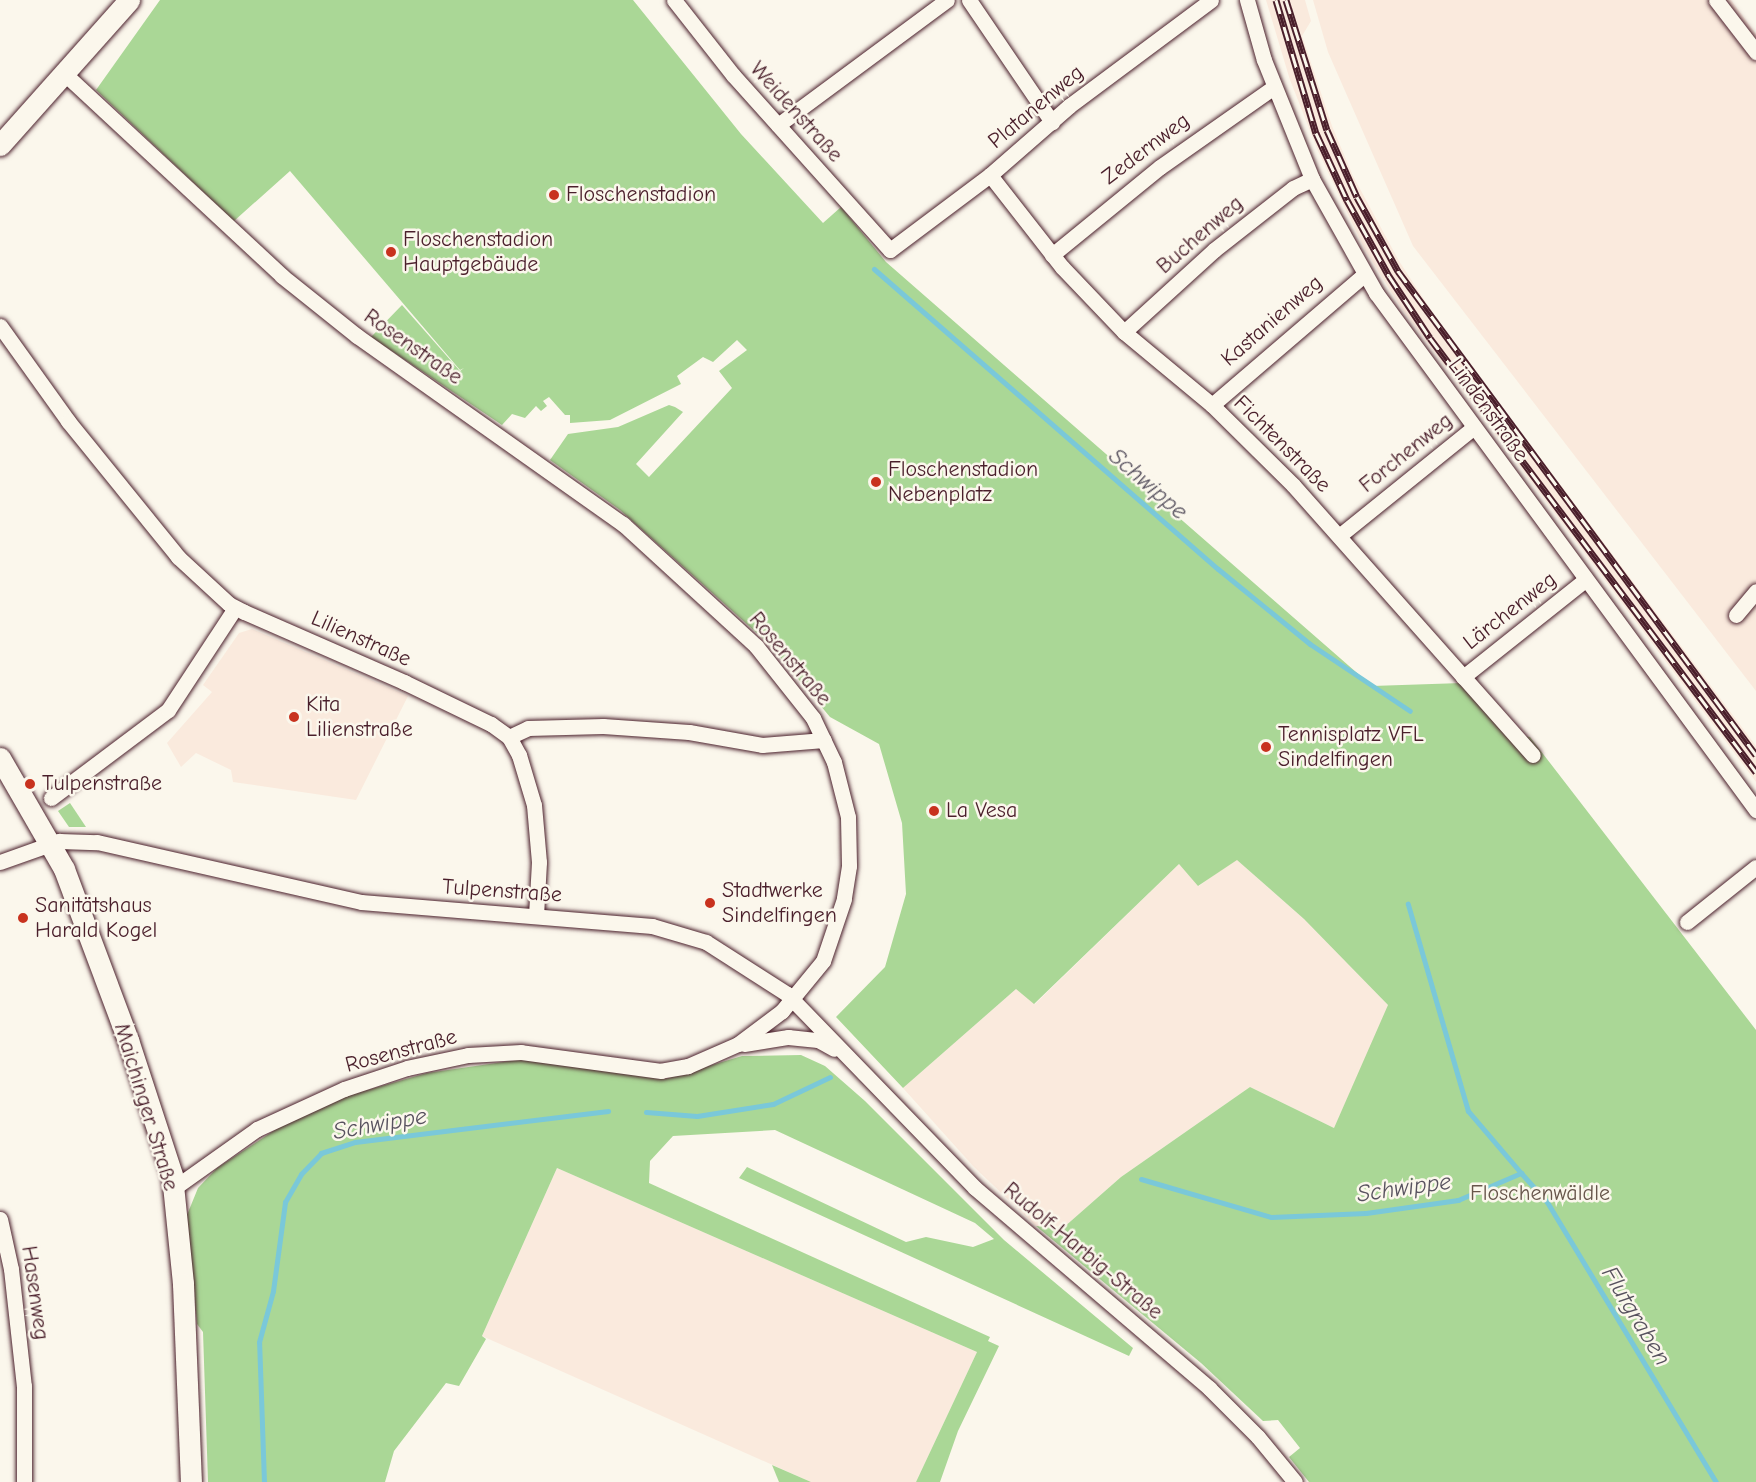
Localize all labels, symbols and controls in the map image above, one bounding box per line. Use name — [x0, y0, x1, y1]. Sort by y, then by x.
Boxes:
street label: Weidenstraße — [744, 56, 848, 168]
street label: Platanenweg — [983, 60, 1089, 154]
street label: Zedernweg — [1097, 108, 1195, 190]
place label: Floschenstadion — [566, 182, 716, 208]
marker: Floschenstadion — [547, 188, 561, 202]
street label: Buchenweg — [1151, 190, 1249, 280]
place label: Floschenstadion Hauptgebäude — [403, 226, 553, 278]
marker: Floschenstadion Hauptgebäude — [384, 245, 398, 259]
street label: Kastanienweg — [1216, 270, 1328, 372]
street label: Rosenstraße — [359, 303, 467, 391]
street label: Lindenstraße — [1442, 353, 1534, 467]
street label: Fichtenstraße — [1228, 390, 1336, 498]
street label: Forchenweg — [1354, 407, 1458, 499]
water label: Schwippe — [1103, 442, 1193, 526]
place label: Floschenstadion Nebenplatz — [888, 456, 1038, 508]
marker: Floschenstadion Nebenplatz — [869, 475, 883, 489]
street label: Lärchenweg — [1458, 566, 1562, 656]
street label: Lilienstraße — [307, 605, 415, 673]
street label: Rosenstraße — [743, 607, 837, 711]
place label: Kita Lilienstraße — [306, 691, 413, 742]
marker: Kita Lilienstraße — [287, 710, 301, 724]
place label: Tennisplatz VFL Sindelfingen — [1278, 721, 1424, 772]
marker: Tennisplatz VFL Sindelfingen — [1259, 740, 1273, 754]
place label: Tulpenstraße — [42, 771, 162, 797]
marker: Tulpenstraße — [23, 777, 37, 791]
place label: La Vesa — [946, 798, 1017, 824]
marker: La Vesa — [927, 804, 941, 818]
street label: Tulpenstraße — [441, 874, 563, 908]
place label: Stadtwerke Sindelfingen — [722, 877, 837, 928]
place label: Sanitätshaus Harald Kogel — [35, 892, 157, 944]
marker: Stadtwerke Sindelfingen — [703, 896, 717, 910]
marker: Sanitätshaus Harald Kogel — [16, 911, 30, 925]
street label: Maichinger Straße — [108, 1020, 184, 1194]
street label: Rosenstraße — [342, 1023, 460, 1079]
water label: Schwippe — [331, 1102, 429, 1146]
water label: Schwippe — [1355, 1167, 1453, 1209]
street label: Rudolf-Harbig-Straße — [998, 1177, 1168, 1325]
park label: Floschenwäldle — [1470, 1181, 1610, 1207]
street label: Hasenweg — [15, 1244, 55, 1342]
water label: Flutgraben — [1595, 1261, 1677, 1371]

